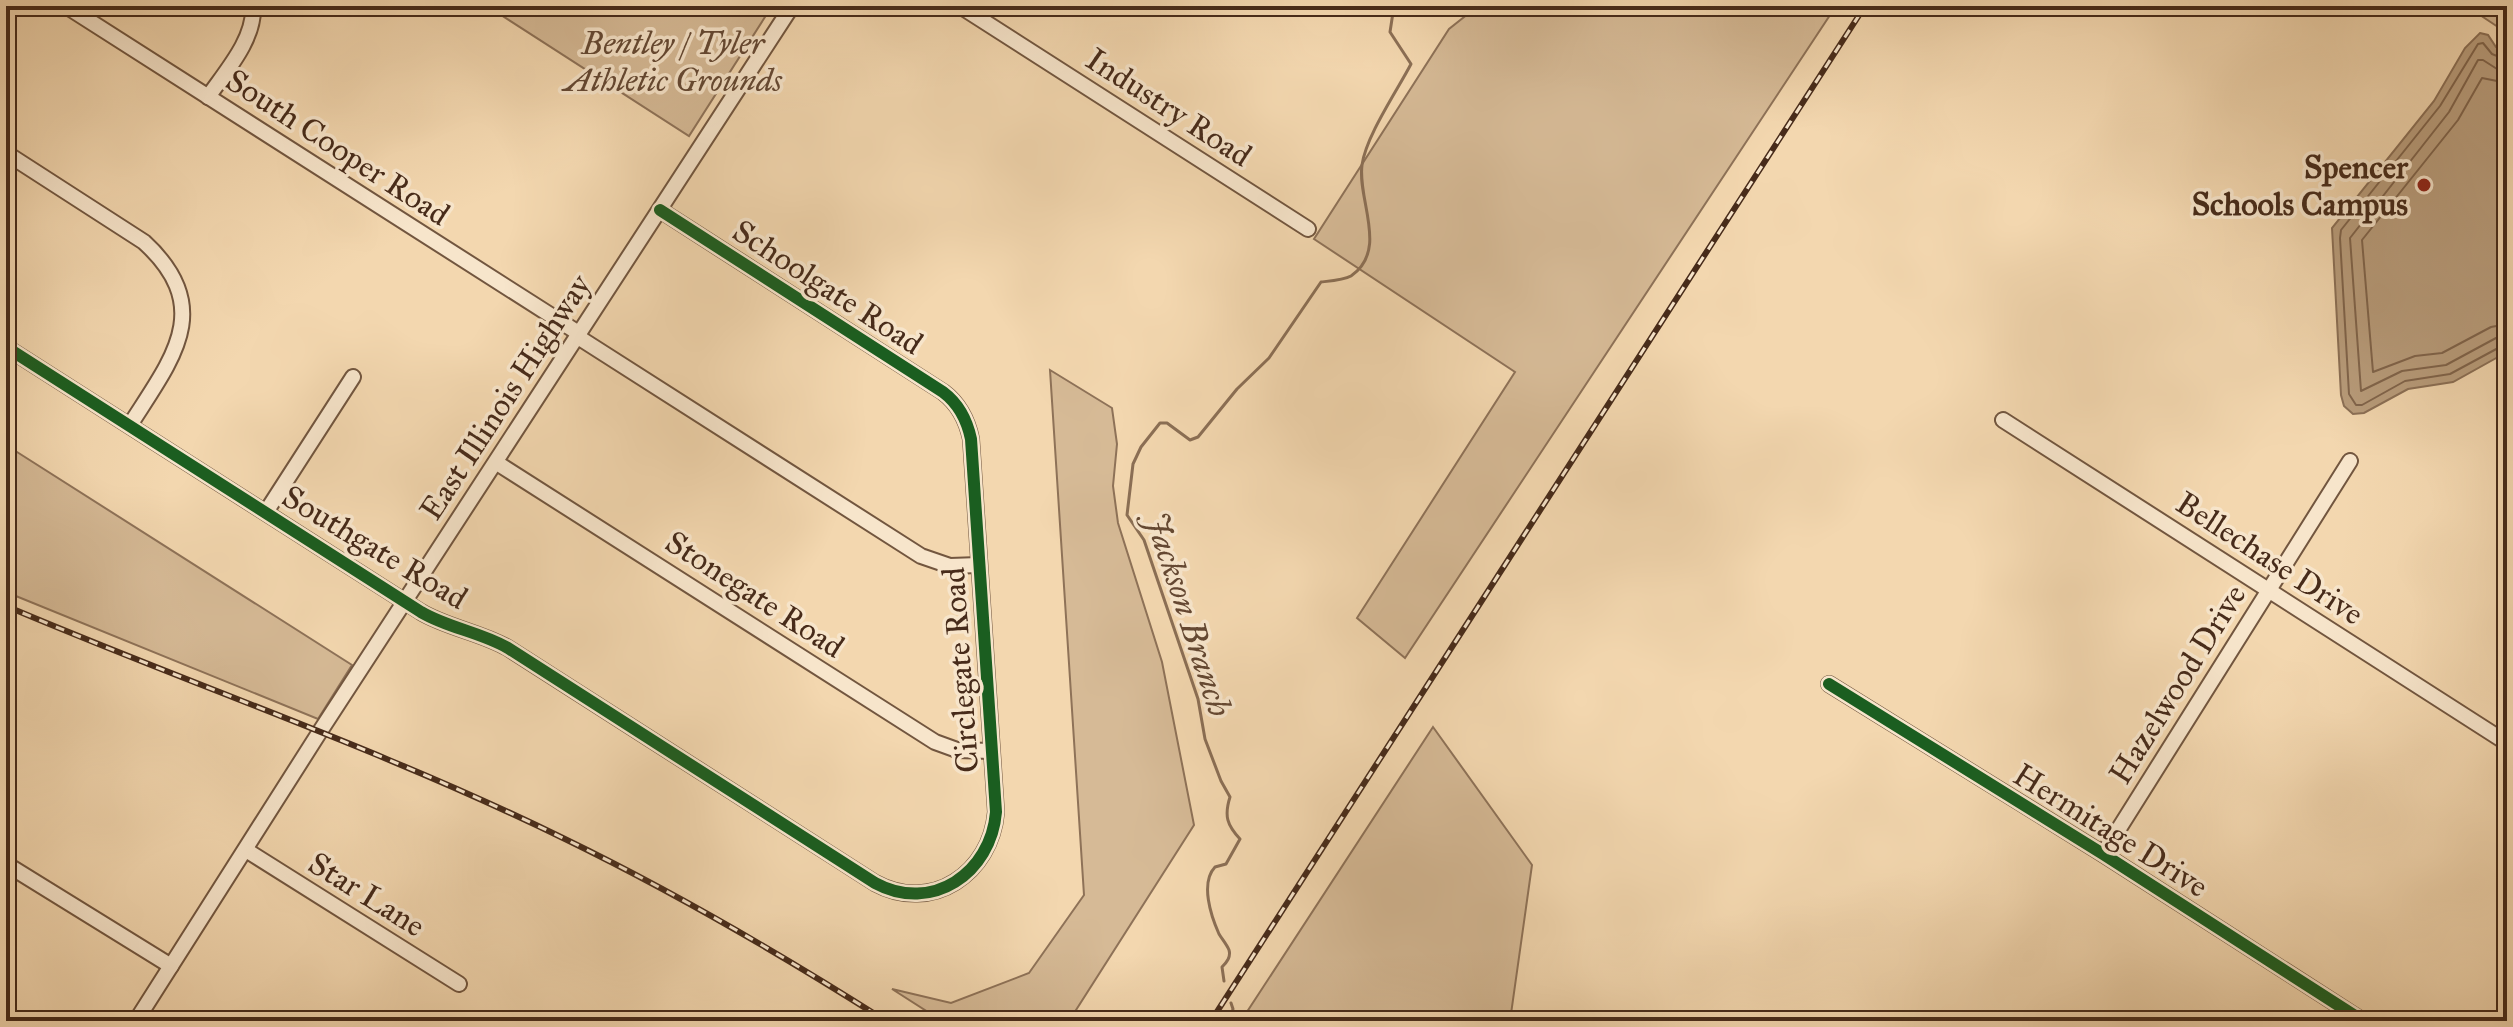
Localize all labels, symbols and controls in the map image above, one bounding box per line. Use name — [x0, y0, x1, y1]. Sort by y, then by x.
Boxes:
park label: Bentley / Tyler Athletic Grounds — [561, 24, 783, 100]
street label: Industry Road — [1079, 40, 1259, 175]
street label: South Cooper Road — [219, 61, 457, 234]
place label: Spencer Schools Campus — [2192, 148, 2409, 224]
marker: Spencer Schools Campus — [2415, 176, 2433, 194]
street label: Schoolgate Road — [725, 211, 930, 363]
street label: East Illinois Highway — [411, 266, 600, 527]
street label: Southgate Road — [275, 477, 474, 618]
street label: Bellechase Drive — [2169, 483, 2371, 634]
water label: Jackson Branch — [1135, 505, 1241, 722]
street label: Stonegate Road — [658, 522, 851, 667]
street label: Circlegate Road — [934, 566, 987, 774]
street label: Hazelwood Drive — [2100, 577, 2254, 791]
street label: Hermitage Drive — [2006, 755, 2215, 906]
street label: Star Lane — [301, 843, 432, 945]

